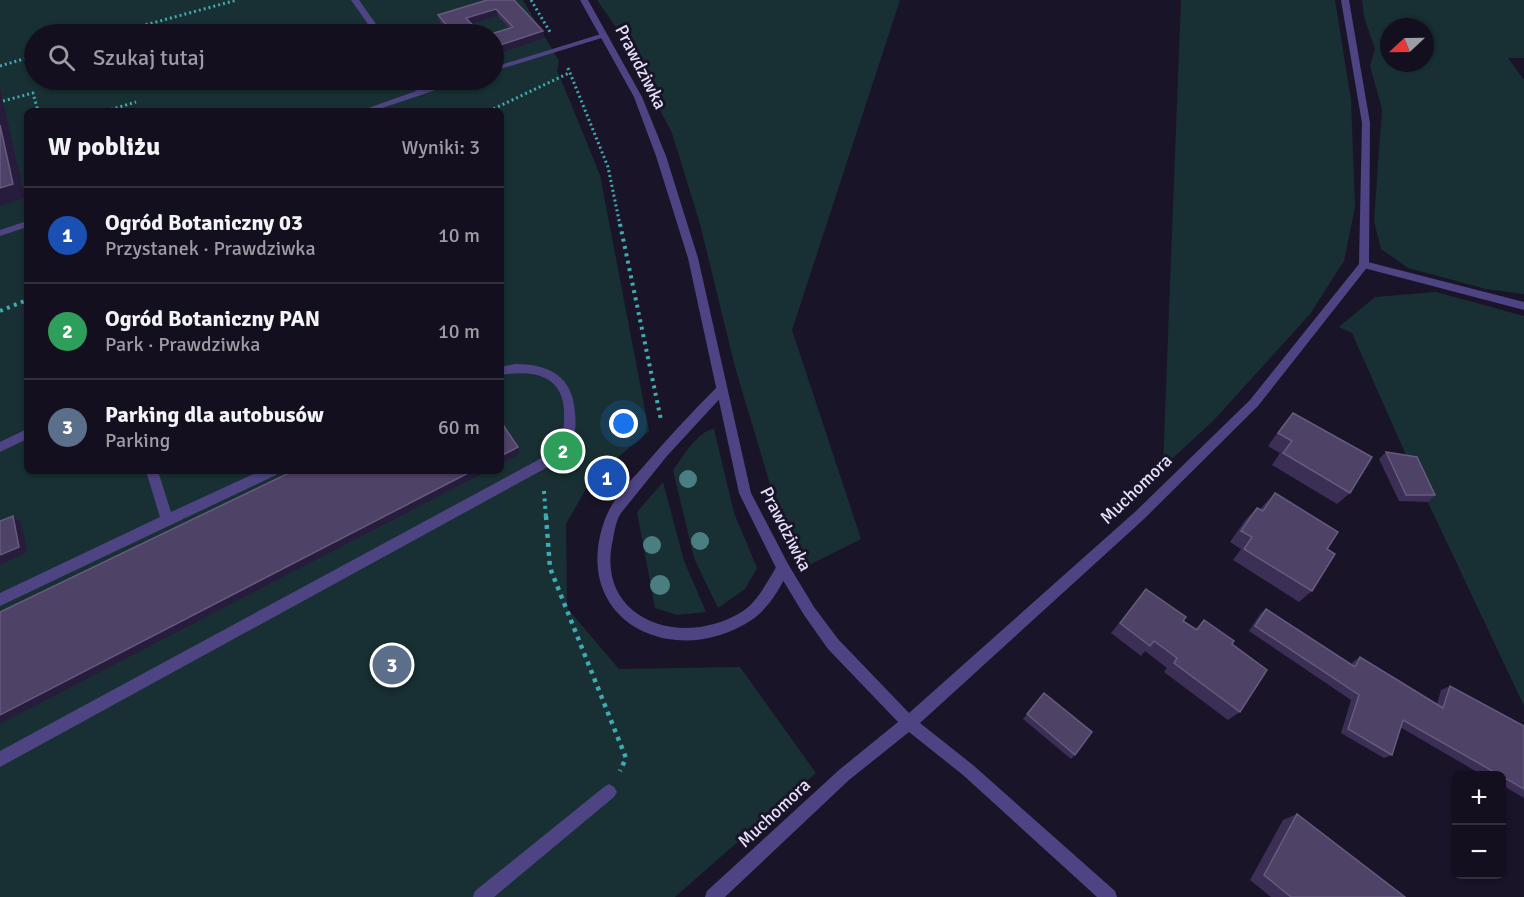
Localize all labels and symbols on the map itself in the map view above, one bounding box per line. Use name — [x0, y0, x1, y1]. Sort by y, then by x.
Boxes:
north arrow — [1380, 18, 1434, 72]
street label: Prawdziwka — [610, 21, 672, 113]
your location — [609, 409, 638, 438]
pin: 2 — [544, 428, 582, 474]
street label: Muchomora — [1096, 449, 1176, 529]
pin: 1 — [588, 456, 626, 500]
street label: Prawdziwka — [755, 483, 817, 575]
pin: 3 — [372, 642, 412, 688]
street label: Muchomora — [733, 774, 815, 852]

